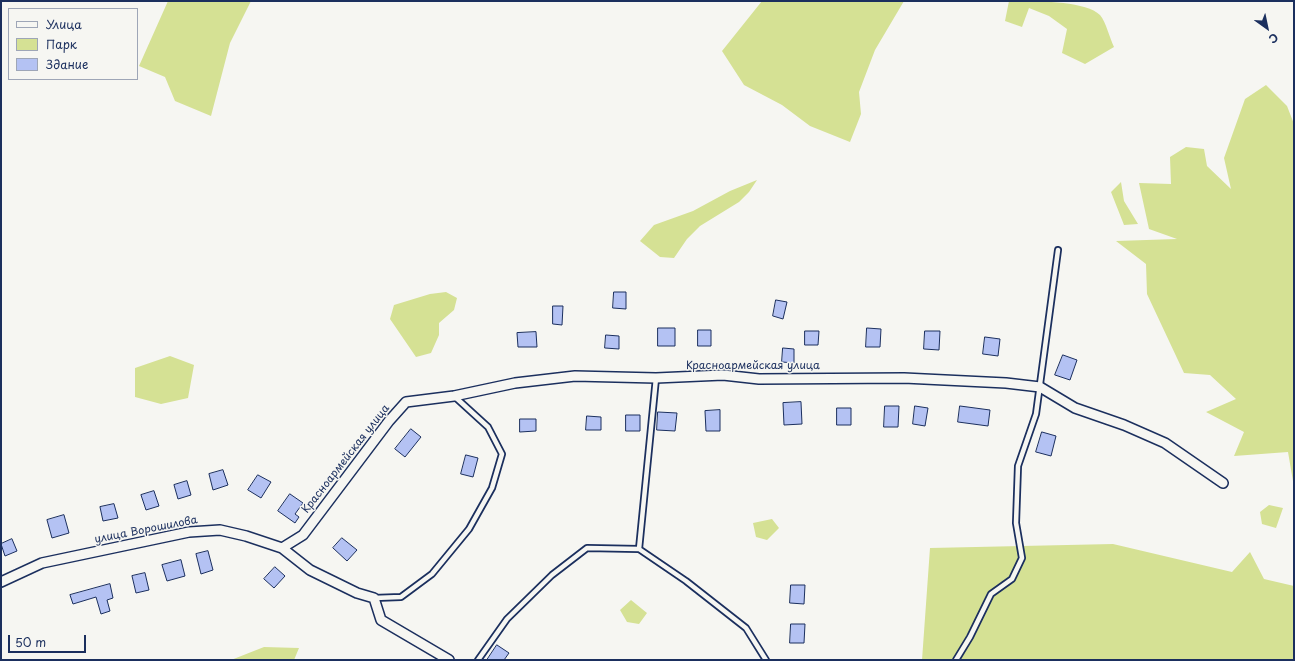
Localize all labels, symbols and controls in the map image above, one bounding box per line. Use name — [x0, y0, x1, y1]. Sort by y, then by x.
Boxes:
legend — [8, 8, 138, 80]
north arrow — [1247, 8, 1287, 48]
text: Улица — [46, 15, 82, 33]
text: С — [1266, 29, 1282, 48]
text: Парк — [46, 35, 77, 53]
text: Здание — [46, 55, 88, 73]
street label: Красноармейская улица — [686, 359, 820, 373]
street label: Красноармейская улица — [300, 402, 392, 516]
street label: улица Ворошилова — [93, 514, 199, 546]
scale bar — [10, 627, 88, 653]
text: 50 m — [15, 633, 46, 651]

